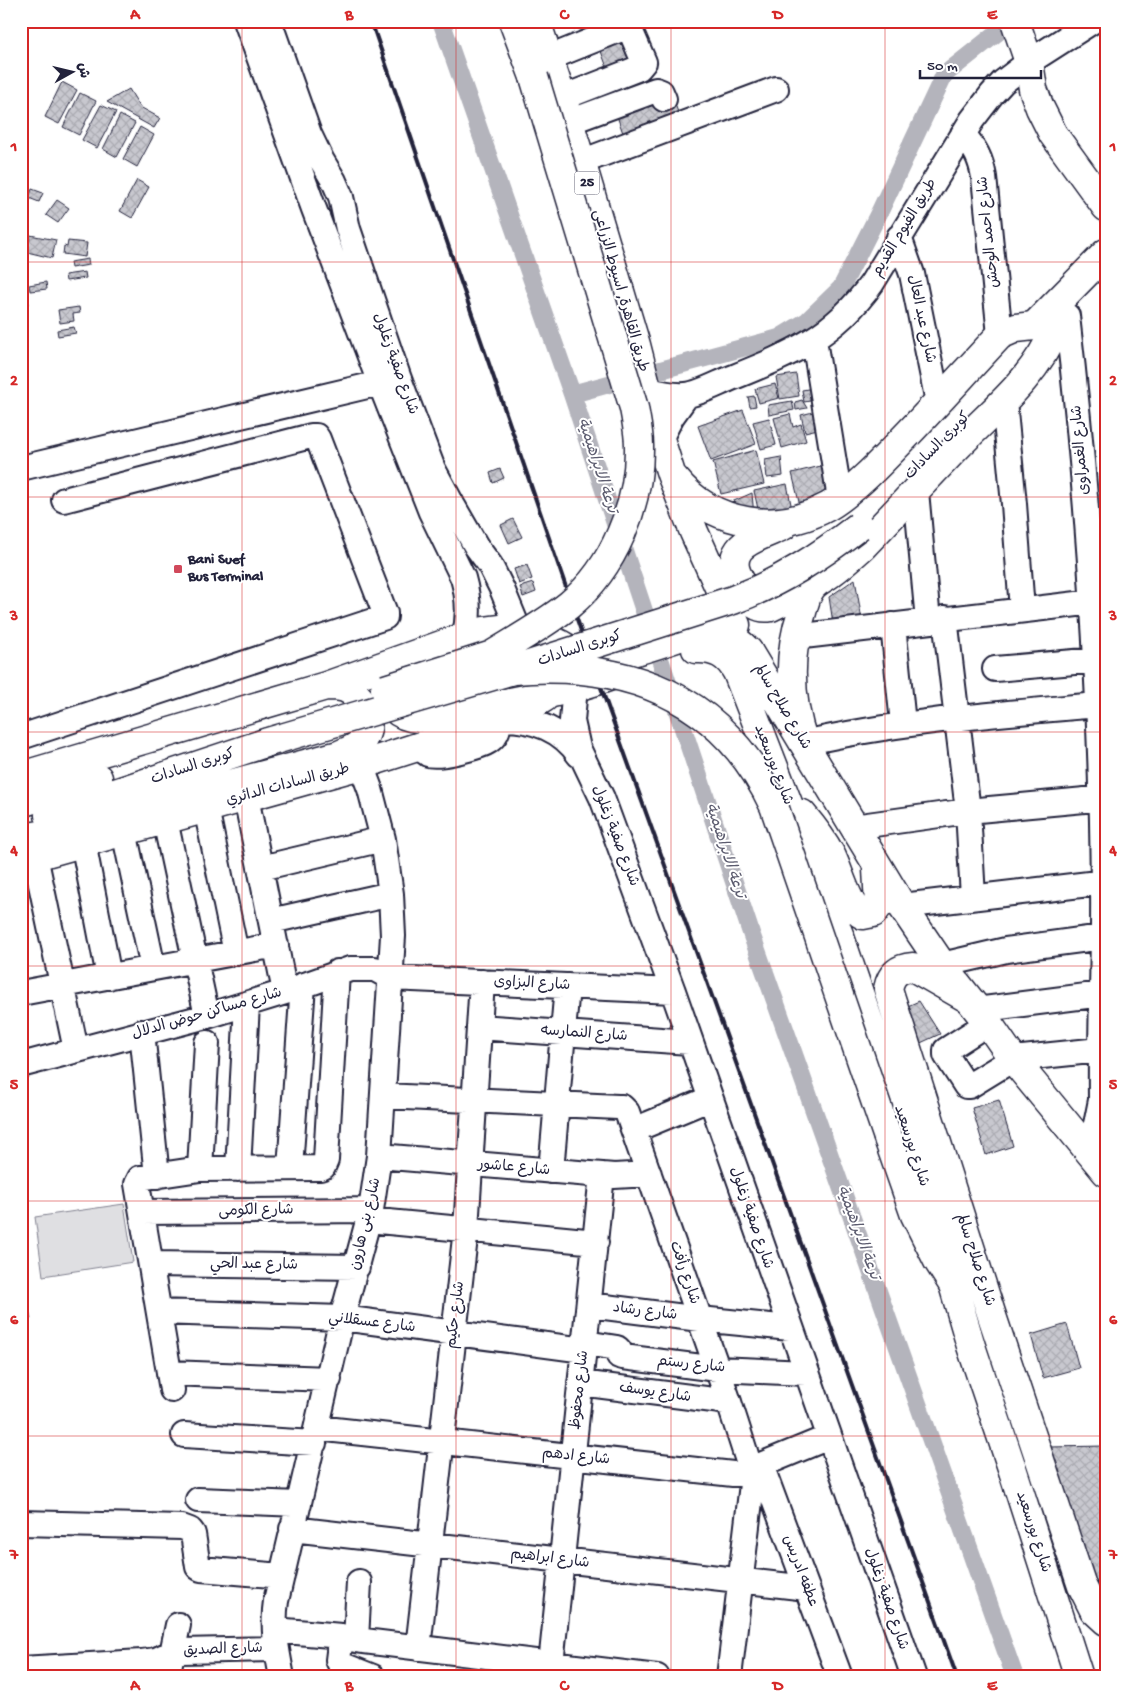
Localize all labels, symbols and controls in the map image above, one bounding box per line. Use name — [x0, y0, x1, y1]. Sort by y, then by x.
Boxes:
text: A — [129, 7, 141, 26]
text: B — [344, 7, 354, 26]
text: C — [559, 7, 570, 26]
text: D — [771, 7, 784, 26]
text: E — [987, 7, 998, 26]
north arrow — [48, 48, 98, 98]
scale bar — [920, 48, 1041, 80]
text: 50 m — [927, 58, 958, 76]
text: ش — [73, 62, 92, 79]
text: 1 — [10, 139, 17, 158]
text: 1 — [1109, 139, 1116, 158]
road number: 25 — [574, 172, 600, 194]
street label: شارع احمد الوحش — [974, 175, 1004, 289]
street label: طريق الفيوم القديم — [869, 176, 942, 281]
street label: طريق القاهرة, اسيوط الزراعى — [588, 208, 652, 374]
street label: شارع عبد العال — [903, 273, 939, 365]
street label: شارع صفية زغلول — [368, 311, 422, 417]
text: 2 — [10, 373, 18, 392]
text: 2 — [1109, 373, 1117, 392]
street label: شارع الغمراوى — [1068, 404, 1094, 496]
street label: كوبرى السادات — [901, 408, 975, 484]
water label: ترعة الابراهيمية — [572, 416, 622, 519]
place label: Bani Suef Bus Terminal — [187, 551, 264, 586]
marker: Bani Suef Bus Terminal — [172, 563, 184, 575]
text: 3 — [9, 608, 18, 627]
text: 3 — [1108, 608, 1117, 627]
street label: كوبرى السادات — [536, 627, 624, 671]
street label: شارع صلاح سالم — [749, 661, 815, 753]
street label: شارع بورسعيد — [749, 722, 797, 808]
street label: كوبرى السادات — [149, 745, 237, 789]
street label: طريق السادات الدائري — [224, 760, 352, 810]
street label: شارع صفية زغلول — [587, 783, 643, 889]
water label: ترعة الابراهيمية — [700, 801, 750, 904]
text: 4 — [9, 843, 18, 862]
text: 4 — [1108, 843, 1117, 862]
street label: شارع البزاوى — [493, 973, 571, 995]
street label: شارع مساكن حوض الدلال — [130, 984, 284, 1044]
street label: شارع النمارسه — [540, 1022, 628, 1046]
text: 5 — [10, 1077, 19, 1096]
text: 5 — [1109, 1077, 1118, 1096]
street label: شارع بورسعيد — [889, 1103, 933, 1189]
street label: شارع عاشور — [476, 1156, 551, 1180]
street label: شارع صفية زغلول — [725, 1165, 777, 1271]
street label: شارع بنى هارون — [347, 1176, 385, 1272]
water label: ترعة الابراهيمية — [831, 1183, 885, 1286]
street label: شارع الكومى — [218, 1201, 294, 1221]
street label: شارع صلاح سالم — [951, 1211, 999, 1309]
street label: شارع رأفت — [665, 1238, 705, 1307]
street label: شارع عبد الحي — [210, 1255, 298, 1277]
street label: شارع حكيم — [443, 1280, 470, 1350]
street label: شارع رشاد — [612, 1299, 678, 1325]
street label: شارع عسقلاني — [327, 1309, 416, 1339]
text: 6 — [10, 1312, 19, 1331]
text: 6 — [1109, 1312, 1118, 1331]
street label: شارع محفوظ — [567, 1349, 593, 1431]
street label: شارع رستم — [656, 1352, 726, 1378]
street label: شارع يوسف — [618, 1379, 692, 1407]
street label: شارع ادهم — [541, 1444, 611, 1471]
street label: شارع بورسعيد — [1011, 1489, 1055, 1575]
street label: عطفه ادريس — [778, 1533, 822, 1609]
street label: شارع ابراهيم — [509, 1545, 591, 1574]
street label: شارع صفية زغلول — [860, 1546, 912, 1652]
text: 7 — [9, 1547, 19, 1566]
text: 7 — [1108, 1547, 1118, 1566]
street label: شارع الصديق — [183, 1640, 263, 1660]
text: A — [129, 1678, 141, 1697]
text: B — [344, 1678, 354, 1697]
text: C — [559, 1678, 570, 1697]
text: D — [771, 1678, 784, 1697]
text: E — [987, 1678, 998, 1697]

